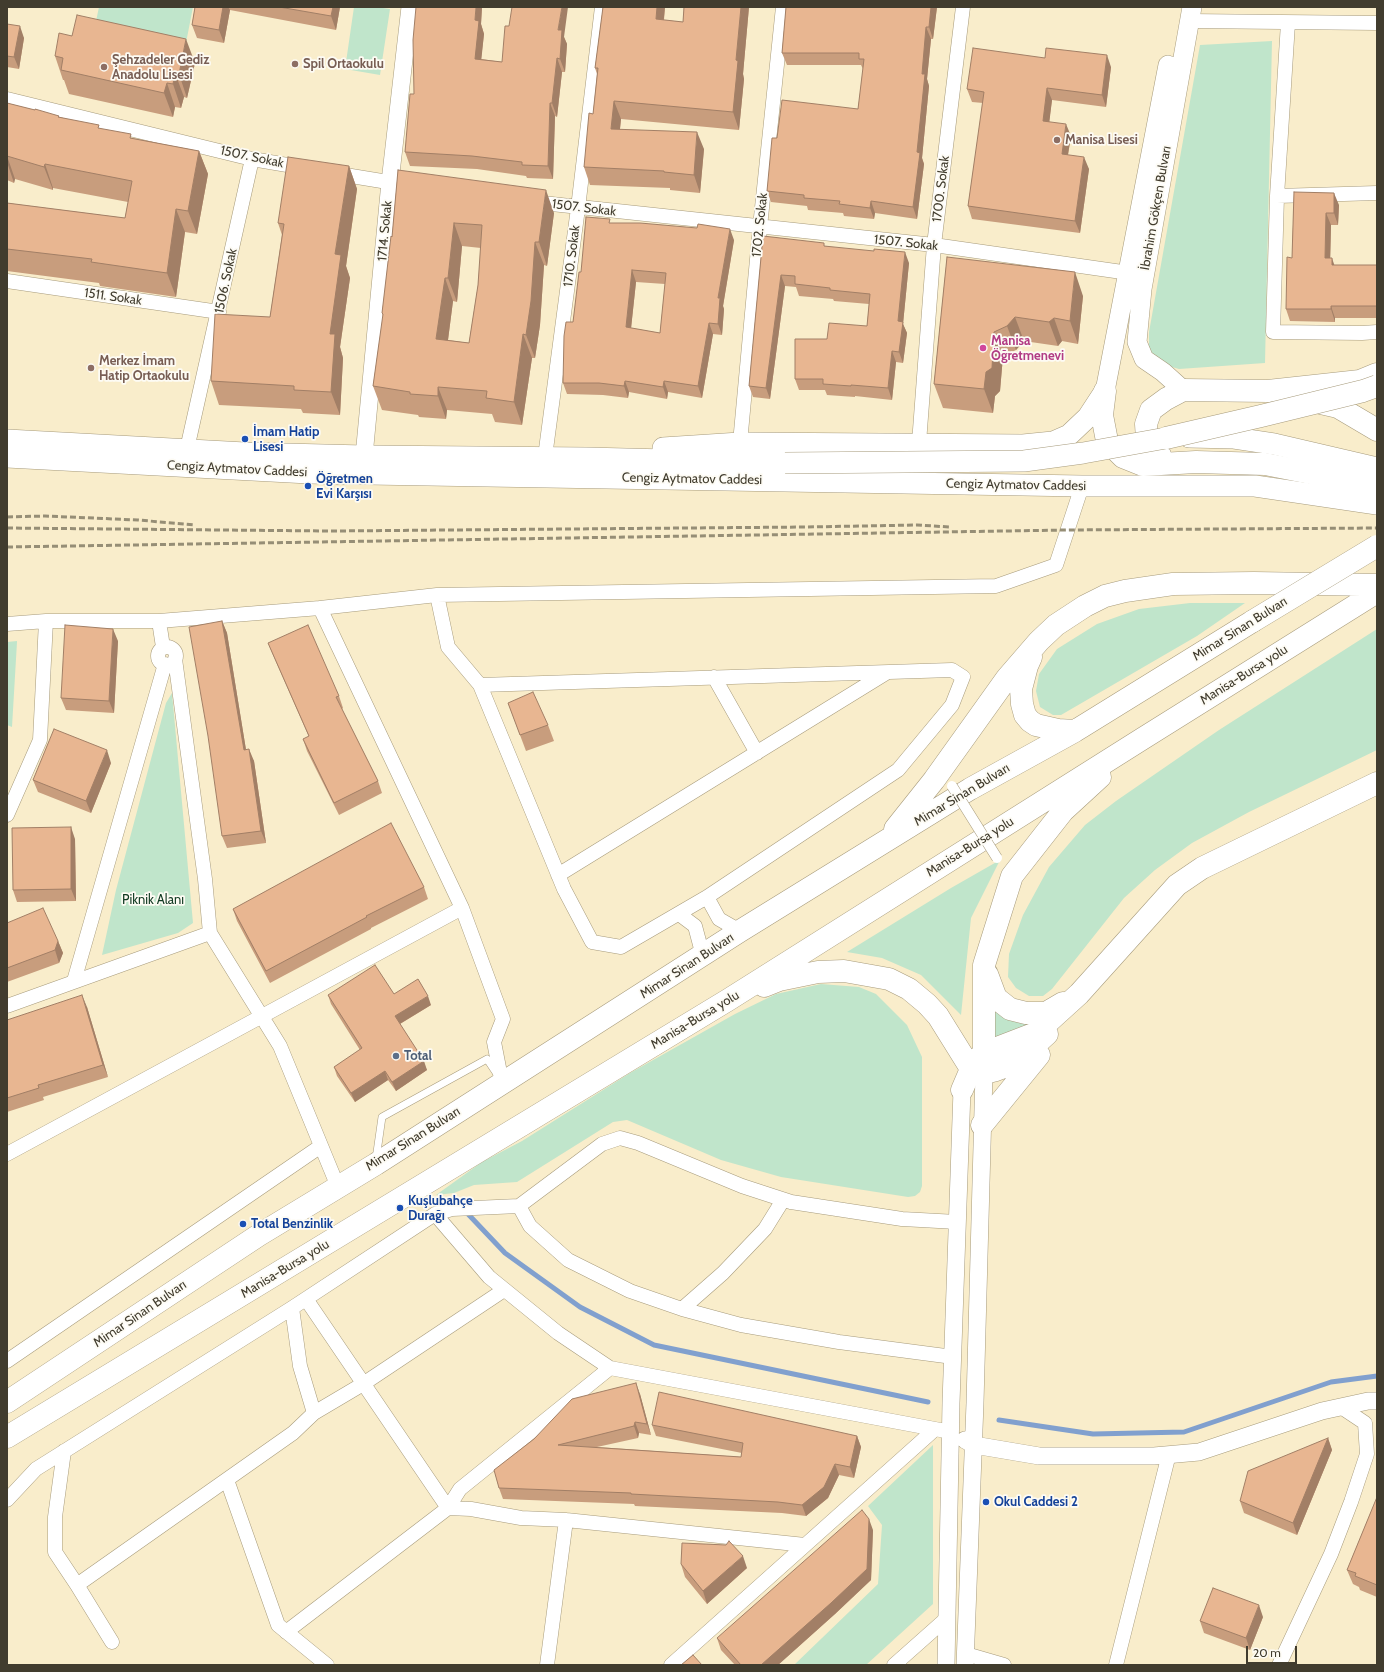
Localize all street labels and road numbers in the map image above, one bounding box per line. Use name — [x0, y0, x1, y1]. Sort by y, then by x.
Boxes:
street label: 1507. Sokak — [219, 143, 285, 171]
street label: İbrahim Gökçen Bulvarı — [1137, 145, 1175, 271]
street label: 1700. Sokak — [929, 155, 953, 223]
street label: 1702. Sokak — [749, 192, 771, 258]
street label: 1507. Sokak — [551, 196, 617, 220]
street label: 1714. Sokak — [375, 200, 395, 262]
street label: 1710. Sokak — [560, 224, 584, 288]
street label: 1507. Sokak — [873, 232, 939, 254]
street label: 1506. Sokak — [212, 247, 240, 315]
street label: 1511. Sokak — [83, 285, 143, 309]
street label: Cengiz Aytmatov Caddesi — [166, 458, 308, 480]
street label: Cengiz Aytmatov Caddesi — [622, 470, 762, 488]
street label: Cengiz Aytmatov Caddesi — [946, 476, 1086, 494]
street label: Mimar Sinan Bulvarı — [1190, 594, 1290, 664]
street label: Manisa-Bursa yolu — [1197, 642, 1291, 708]
street label: Mimar Sinan Bulvarı — [911, 760, 1013, 830]
street label: Manisa-Bursa yolu — [923, 814, 1017, 880]
street label: Mimar Sinan Bulvarı — [637, 930, 737, 1002]
street label: Manisa-Bursa yolu — [648, 987, 742, 1053]
street label: Mimar Sinan Bulvarı — [363, 1104, 463, 1174]
street label: Manisa-Bursa yolu — [238, 1236, 332, 1302]
street label: Mimar Sinan Bulvarı — [91, 1277, 189, 1351]

